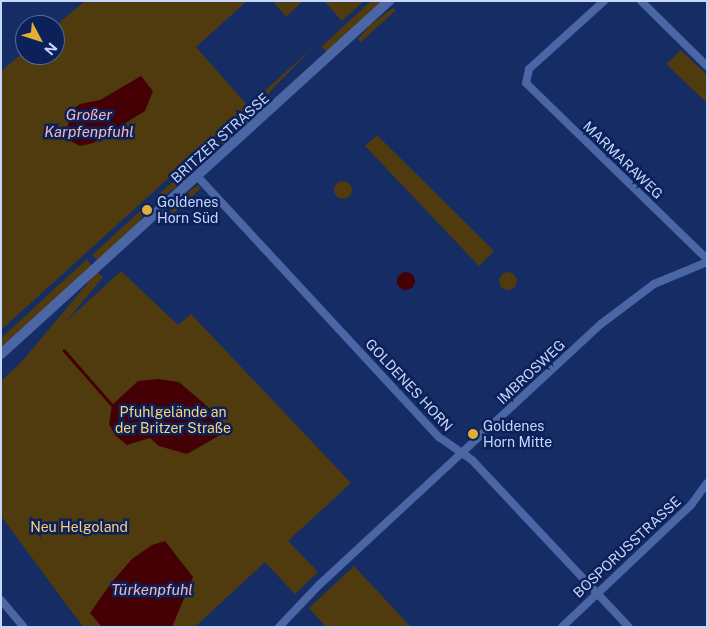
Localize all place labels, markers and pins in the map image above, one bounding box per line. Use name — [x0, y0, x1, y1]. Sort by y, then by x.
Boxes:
place label: Goldenes Horn Süd — [157, 194, 218, 226]
marker: Goldenes Horn Süd — [141, 204, 153, 216]
place label: Goldenes Horn Mitte — [483, 418, 552, 451]
marker: Goldenes Horn Mitte — [467, 428, 479, 440]

